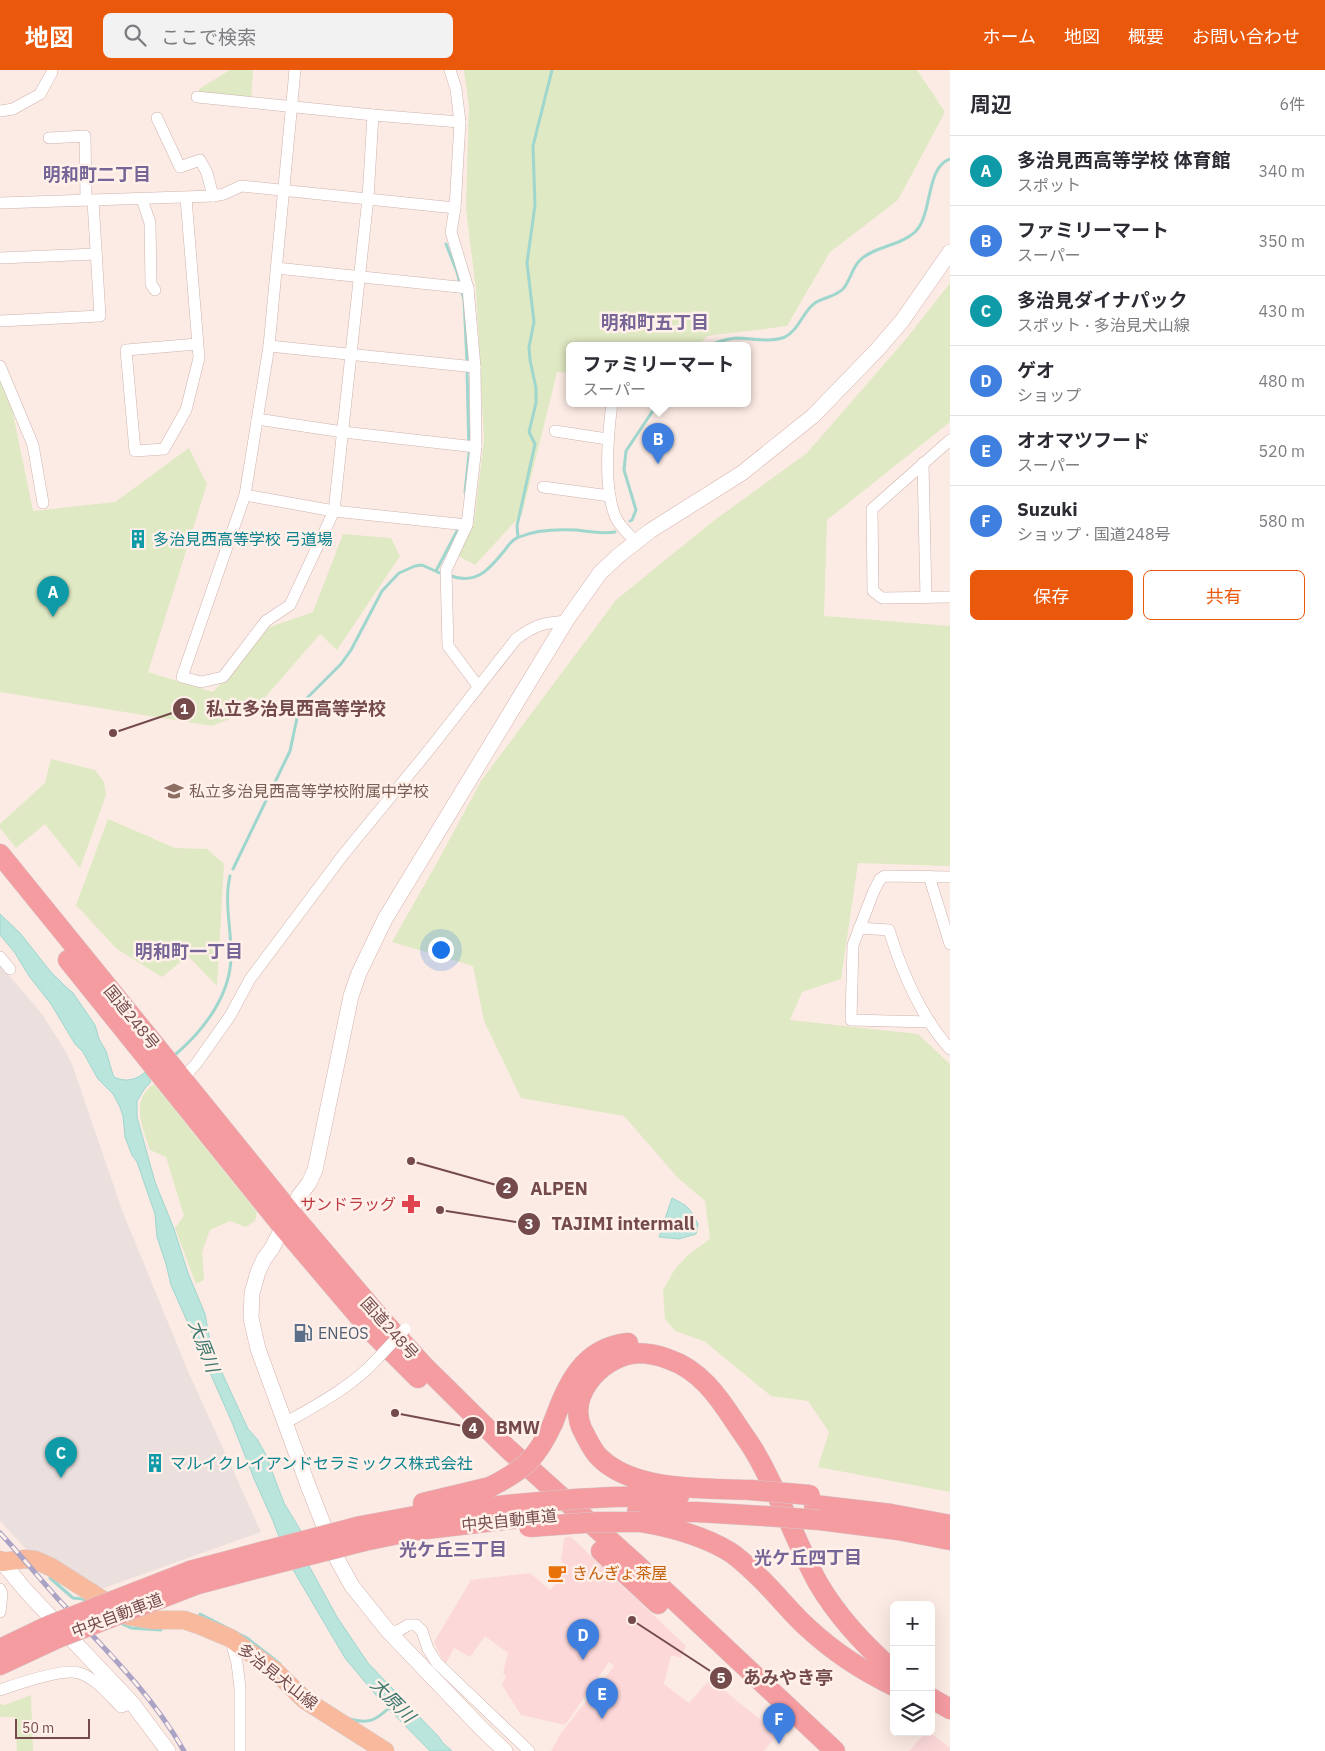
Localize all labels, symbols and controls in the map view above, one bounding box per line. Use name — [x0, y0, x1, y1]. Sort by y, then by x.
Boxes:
search box — [103, 13, 453, 58]
text: 地図 — [25, 21, 73, 53]
icon: search — [121, 21, 149, 49]
text: ここで検索 — [161, 25, 256, 49]
text: ホーム — [983, 25, 1036, 48]
text: 地図 — [1064, 25, 1100, 48]
text: 概要 — [1128, 25, 1164, 48]
text: お問い合わせ — [1192, 25, 1300, 48]
text: 周辺 — [970, 90, 1012, 118]
text: 6件 — [1279, 94, 1305, 114]
text: 多治見西高等学校 体育館 — [1017, 148, 1231, 172]
text: A — [981, 161, 991, 181]
text: 340 m — [1258, 161, 1305, 181]
district label: 明和町二丁目 — [43, 163, 151, 186]
text: スポット — [1017, 175, 1081, 195]
text: ファミリーマート — [1017, 218, 1169, 242]
text: B — [981, 231, 991, 251]
text: 350 m — [1258, 231, 1305, 251]
text: スーパー — [1017, 245, 1081, 265]
text: 多治見ダイナパック — [1017, 288, 1188, 312]
text: C — [981, 301, 991, 321]
text: 430 m — [1258, 301, 1305, 321]
district label: 明和町五丁目 — [601, 311, 709, 334]
text: スポット · 多治見犬山線 — [1017, 315, 1190, 335]
popup — [566, 342, 751, 407]
text: ファミリーマート — [582, 352, 735, 376]
text: ゲオ — [1017, 358, 1055, 382]
text: D — [980, 371, 992, 391]
text: 480 m — [1258, 371, 1305, 391]
text: スーパー — [582, 379, 646, 399]
text: ショップ — [1017, 385, 1081, 405]
pin: B — [642, 423, 674, 464]
text: オオマツフード — [1017, 428, 1150, 452]
text: E — [981, 441, 991, 461]
text: 520 m — [1258, 441, 1305, 461]
text: スーパー — [1017, 455, 1081, 475]
text: Suzuki — [1017, 497, 1078, 521]
text: F — [981, 511, 991, 531]
text: 580 m — [1258, 511, 1305, 531]
text: ショップ · 国道248号 — [1017, 524, 1171, 544]
building icon: 多治見西高等学校 弓道場 — [127, 528, 149, 550]
place label: 多治見西高等学校 弓道場 — [153, 529, 333, 549]
button: 保存 — [970, 570, 1133, 620]
button: 共有 — [1143, 570, 1305, 620]
pin: A — [37, 576, 69, 617]
callout: 私立多治見西高等学校 — [171, 693, 396, 726]
text: 私立多治見西高等学校 — [206, 697, 386, 720]
text: 1 — [179, 699, 189, 718]
school or university icon: 私立多治見西高等学校附属中学校 — [163, 780, 185, 802]
place label: 私立多治見西高等学校附属中学校 — [189, 781, 429, 801]
your location — [428, 937, 454, 963]
district label: 明和町一丁目 — [135, 940, 243, 963]
street label: 国道248号 — [100, 981, 164, 1053]
callout: ALPEN — [495, 1172, 598, 1205]
text: ALPEN — [530, 1177, 588, 1200]
text: 2 — [502, 1178, 512, 1197]
pharmacy icon: サンドラッグ — [400, 1193, 422, 1215]
place label: サンドラッグ — [300, 1194, 396, 1214]
callout: TAJIMI intermall — [516, 1207, 704, 1240]
text: TAJIMI intermall — [551, 1212, 695, 1235]
text: 3 — [524, 1214, 534, 1233]
street label: 国道248号 — [357, 1293, 423, 1363]
water label: 大原川 — [184, 1317, 225, 1377]
fuel station icon: ENEOS — [292, 1322, 314, 1344]
place label: ENEOS — [318, 1323, 369, 1343]
callout: BMW — [461, 1412, 550, 1445]
text: BMW — [496, 1416, 540, 1439]
text: 4 — [468, 1418, 478, 1437]
pin: C — [45, 1437, 77, 1478]
building icon: マルイクレイアンドセラミックス株式会社 — [144, 1452, 166, 1474]
place label: マルイクレイアンドセラミックス株式会社 — [170, 1453, 473, 1473]
street label: 中央自動車道 — [460, 1505, 558, 1535]
district label: 光ケ丘三丁目 — [399, 1538, 507, 1561]
district label: 光ケ丘四丁目 — [754, 1546, 862, 1569]
cafe icon: きんぎょ茶屋 — [546, 1562, 568, 1584]
place label: きんぎょ茶屋 — [572, 1563, 667, 1583]
street label: 中央自動車道 — [69, 1588, 165, 1642]
map controls — [890, 1601, 935, 1736]
button: + — [890, 1601, 935, 1646]
pin: D — [567, 1619, 599, 1660]
street label: 多治見犬山線 — [234, 1639, 322, 1713]
button: − — [890, 1646, 935, 1691]
callout: あみやき亭 — [708, 1662, 843, 1695]
text: あみやき亭 — [743, 1666, 833, 1689]
text: 5 — [716, 1668, 726, 1687]
water label: 大原川 — [366, 1673, 422, 1729]
pin: E — [586, 1678, 618, 1719]
button: layers — [890, 1691, 935, 1736]
pin: F — [763, 1703, 795, 1744]
scale bar — [15, 1716, 90, 1739]
text: 50 m — [22, 1719, 54, 1737]

